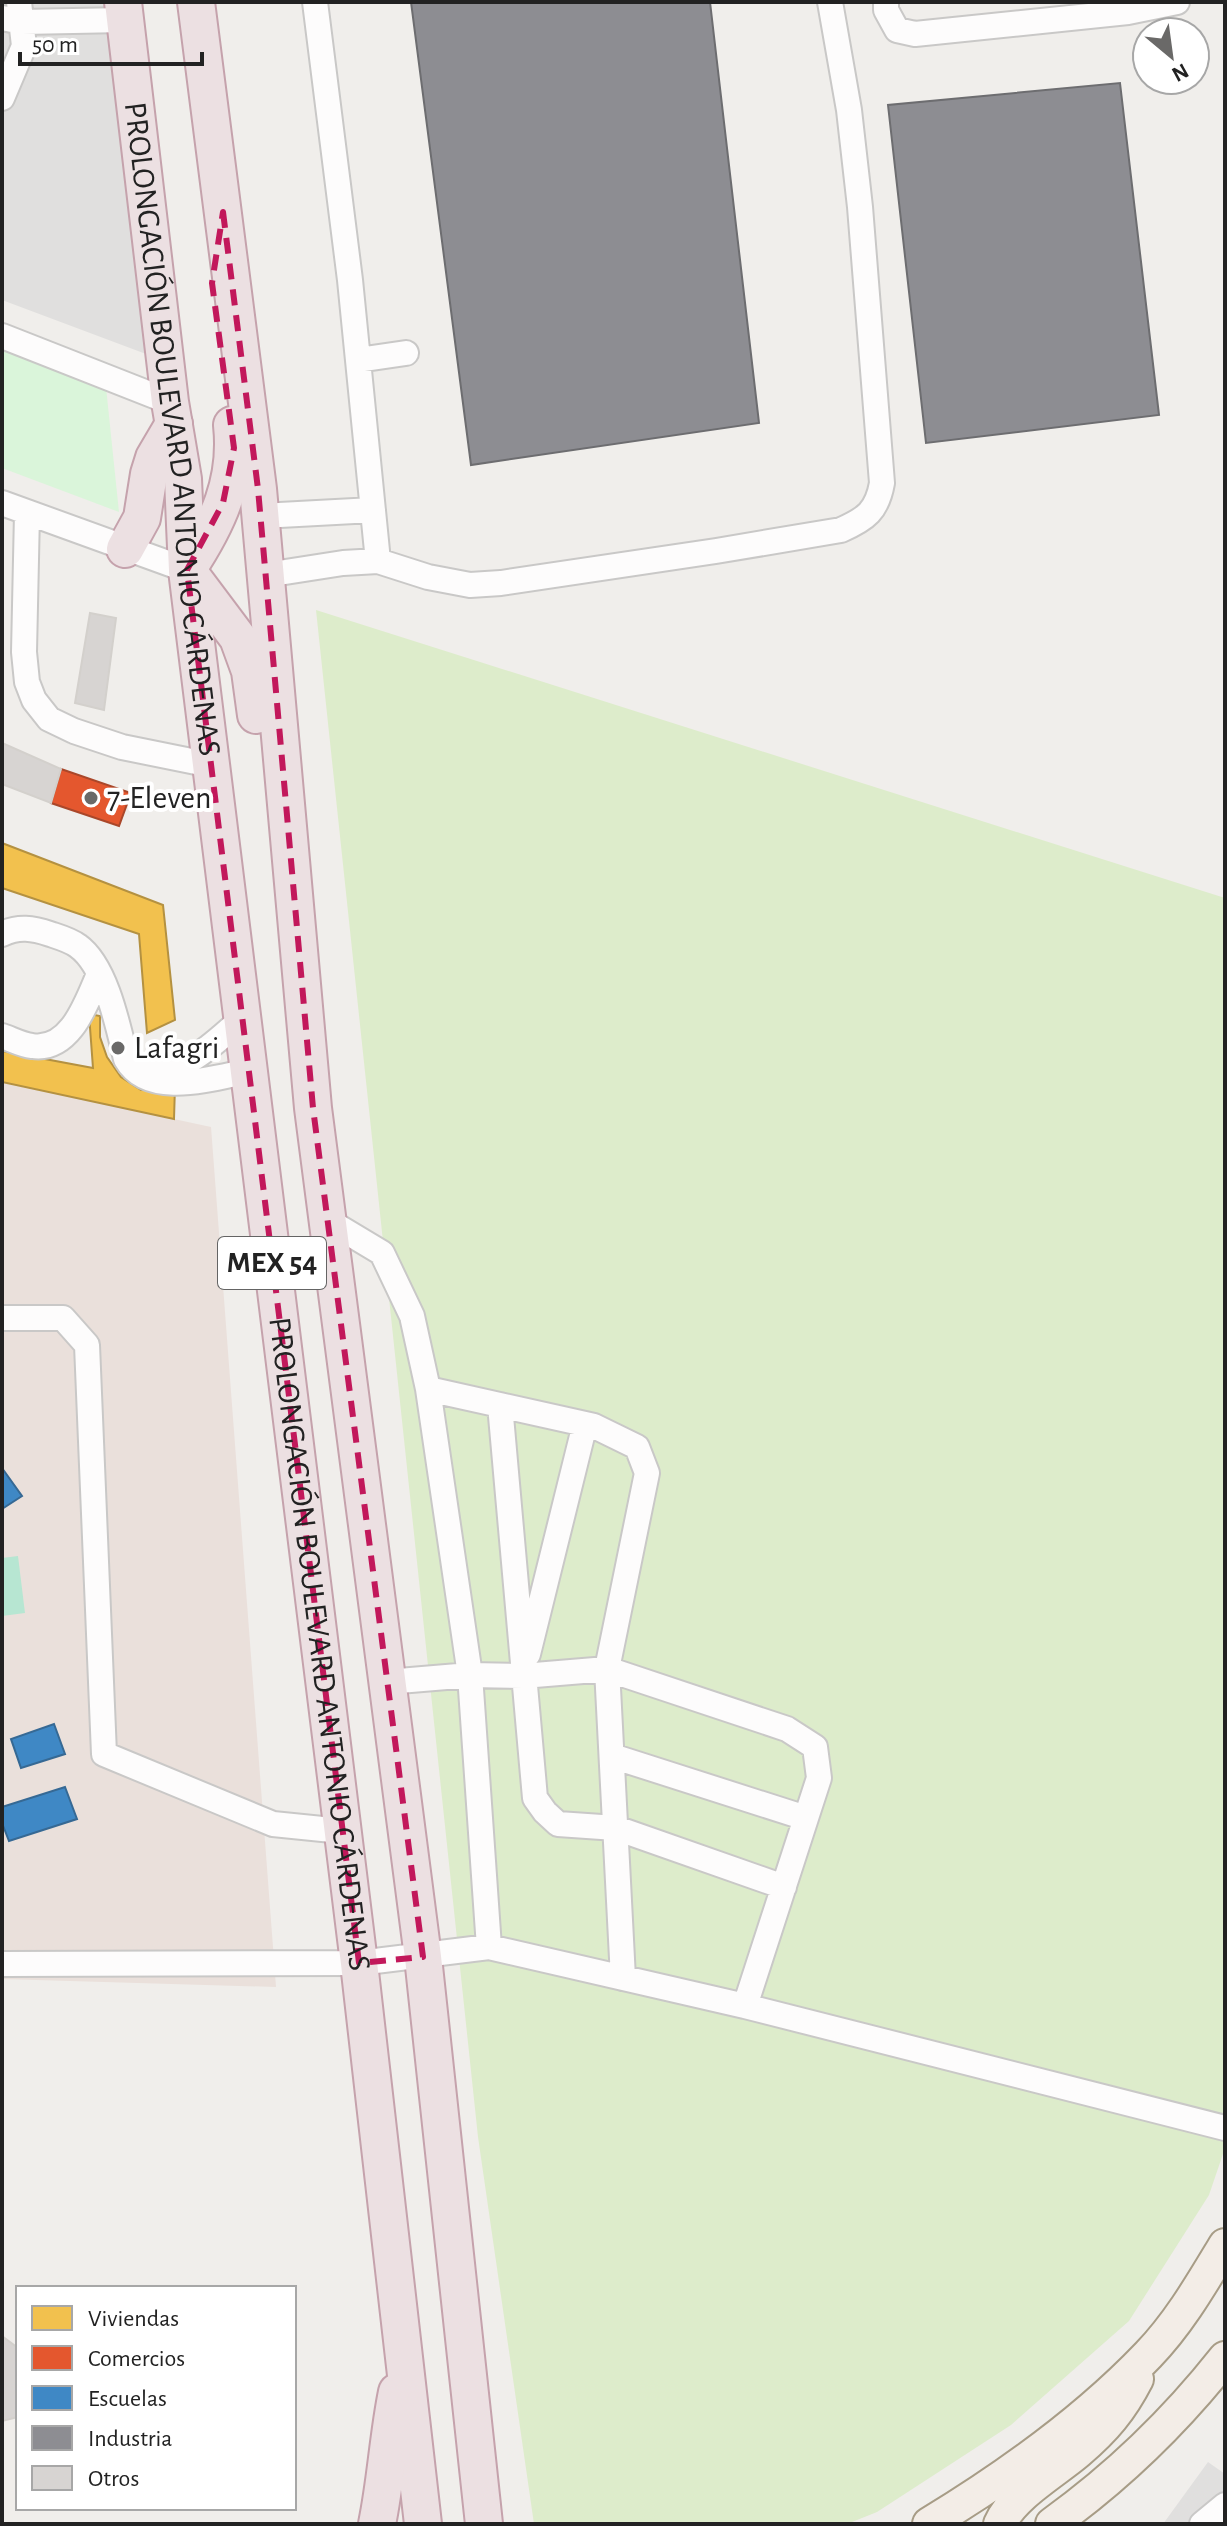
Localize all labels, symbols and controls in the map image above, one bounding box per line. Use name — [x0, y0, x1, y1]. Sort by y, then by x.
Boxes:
scale bar — [20, 16, 202, 66]
north arrow — [1131, 16, 1211, 96]
text: 50 m — [32, 33, 78, 57]
text: N — [1168, 59, 1192, 86]
street label: PROLONGACIÓN BOULEVARD ANTONIO CÁRDENAS — [119, 100, 226, 758]
place label: 7-Eleven — [107, 782, 212, 814]
marker: 7-Eleven — [82, 789, 100, 807]
place label: Lafagri — [134, 1032, 220, 1064]
marker: Lafagri — [109, 1039, 127, 1057]
road number: MEX 54 — [218, 1237, 326, 1289]
street label: PROLONGACIÓN BOULEVARD ANTONIO CÁRDENAS — [263, 1315, 376, 1972]
legend — [16, 2286, 296, 2510]
text: Viviendas — [88, 2307, 179, 2331]
text: Comercios — [88, 2347, 185, 2371]
text: Escuelas — [88, 2387, 167, 2411]
text: Industria — [88, 2427, 172, 2451]
text: Otros — [88, 2467, 139, 2491]

